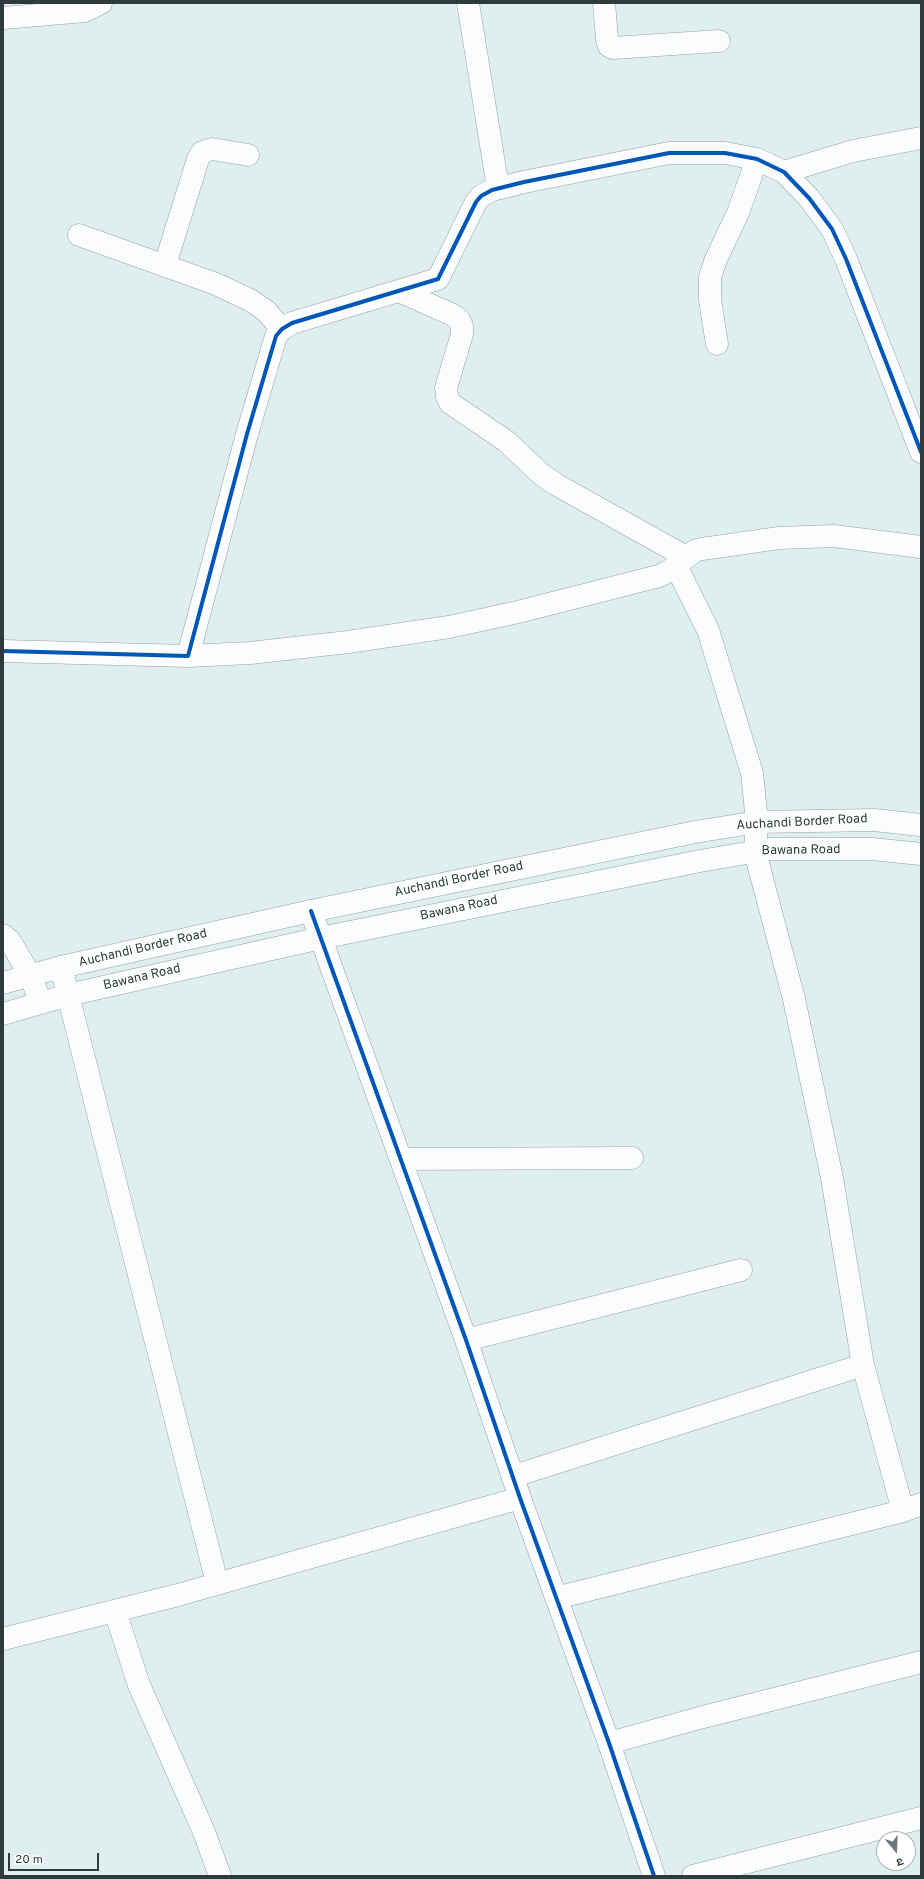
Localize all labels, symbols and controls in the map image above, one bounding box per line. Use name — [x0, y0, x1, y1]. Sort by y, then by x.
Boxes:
street label: Auchandi Border Road — [736, 812, 868, 834]
street label: Bawana Road — [761, 843, 841, 859]
street label: Auchandi Border Road — [393, 859, 525, 901]
street label: Bawana Road — [419, 893, 499, 925]
street label: Auchandi Border Road — [77, 927, 209, 971]
street label: Bawana Road — [102, 962, 182, 994]
north arrow — [876, 1831, 916, 1871]
scale bar — [10, 1845, 101, 1871]
text: 20 m — [15, 1852, 43, 1868]
text: उ — [894, 1854, 905, 1869]

